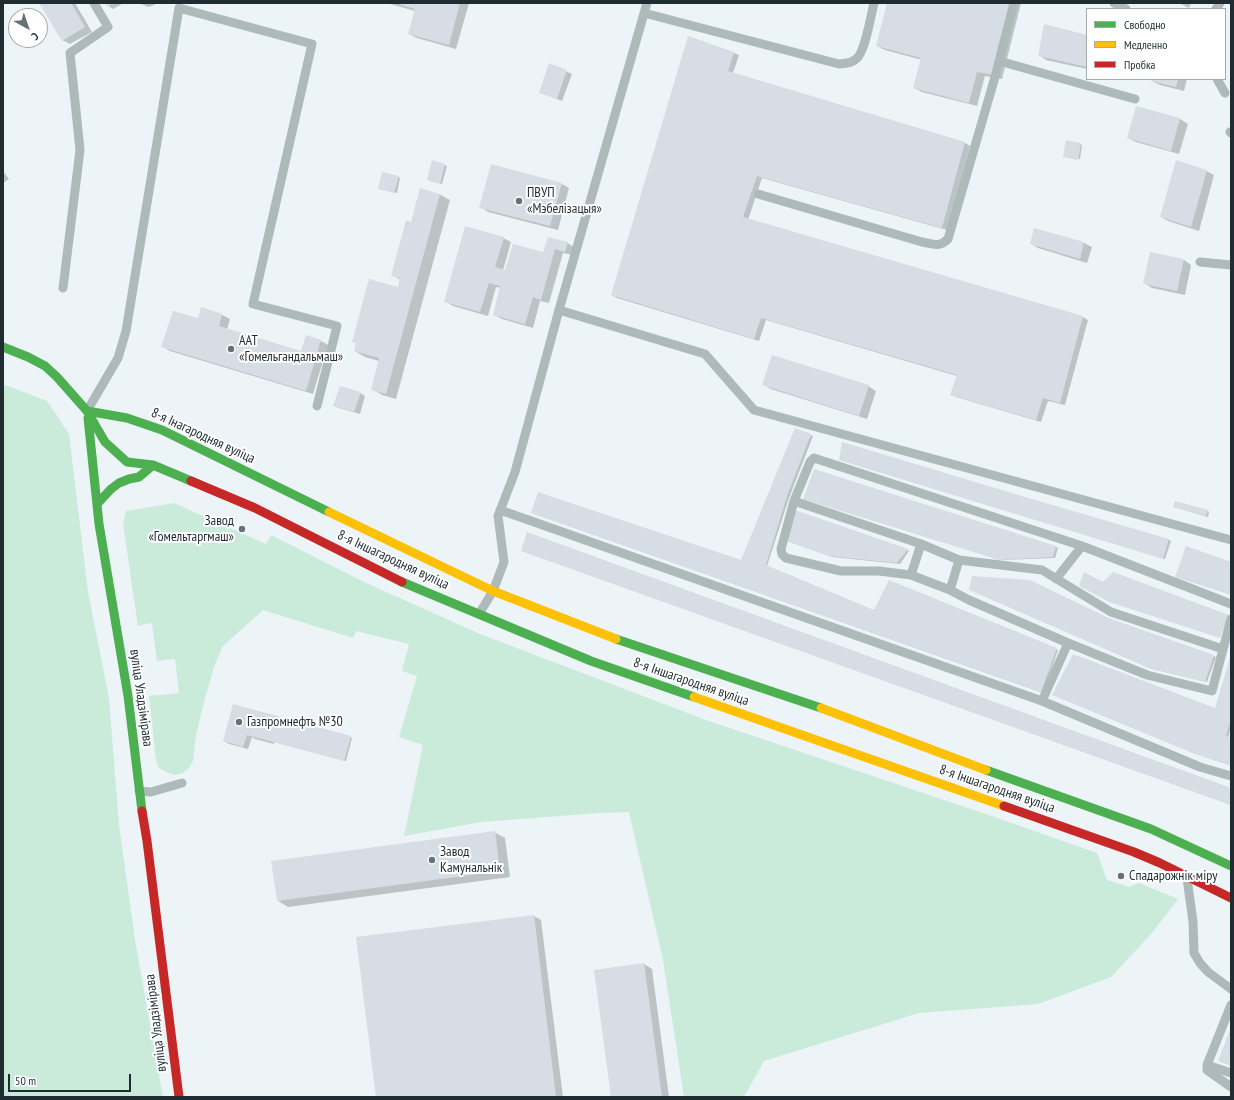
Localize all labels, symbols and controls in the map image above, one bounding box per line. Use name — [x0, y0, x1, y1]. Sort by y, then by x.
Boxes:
north arrow — [8, 8, 48, 48]
legend — [1086, 8, 1226, 80]
text: Свободно — [1124, 17, 1166, 32]
text: С — [29, 29, 41, 43]
text: Медленно — [1124, 37, 1167, 52]
text: Пробка — [1124, 57, 1155, 72]
place label: ПВУП «Мэбелізацыя» — [527, 185, 602, 218]
marker: ПВУП «Мэбелізацыя» — [514, 196, 524, 206]
place label: ААТ «Гомельгандальмаш» — [239, 333, 343, 366]
marker: ААТ «Гомельгандальмаш» — [226, 344, 236, 354]
street label: 8-я Інагародняя вуліца — [148, 405, 258, 467]
place label: Завод «Гомельтаргмаш» — [148, 513, 234, 546]
marker: Завод «Гомельтаргмаш» — [237, 524, 247, 534]
street label: 8-я Іншагародняя вуліца — [335, 527, 451, 593]
street label: вуліца Уладзімірава — [126, 648, 156, 748]
street label: 8-я Іншагародняя вуліца — [631, 654, 751, 710]
place label: Газпромнефть №30 — [247, 714, 343, 730]
marker: Газпромнефть №30 — [234, 717, 244, 727]
street label: 8-я Іншагародняя вуліца — [937, 761, 1057, 817]
place label: Завод Камунальнік — [440, 844, 502, 876]
marker: Завод Камунальнік — [427, 855, 437, 865]
place label: Спадарожнік міру — [1129, 868, 1217, 884]
marker: Спадарожнік міру — [1116, 871, 1126, 881]
street label: вуліца Уладзімірава — [142, 973, 170, 1073]
scale bar — [10, 1066, 133, 1092]
text: 50 m — [15, 1073, 36, 1088]

